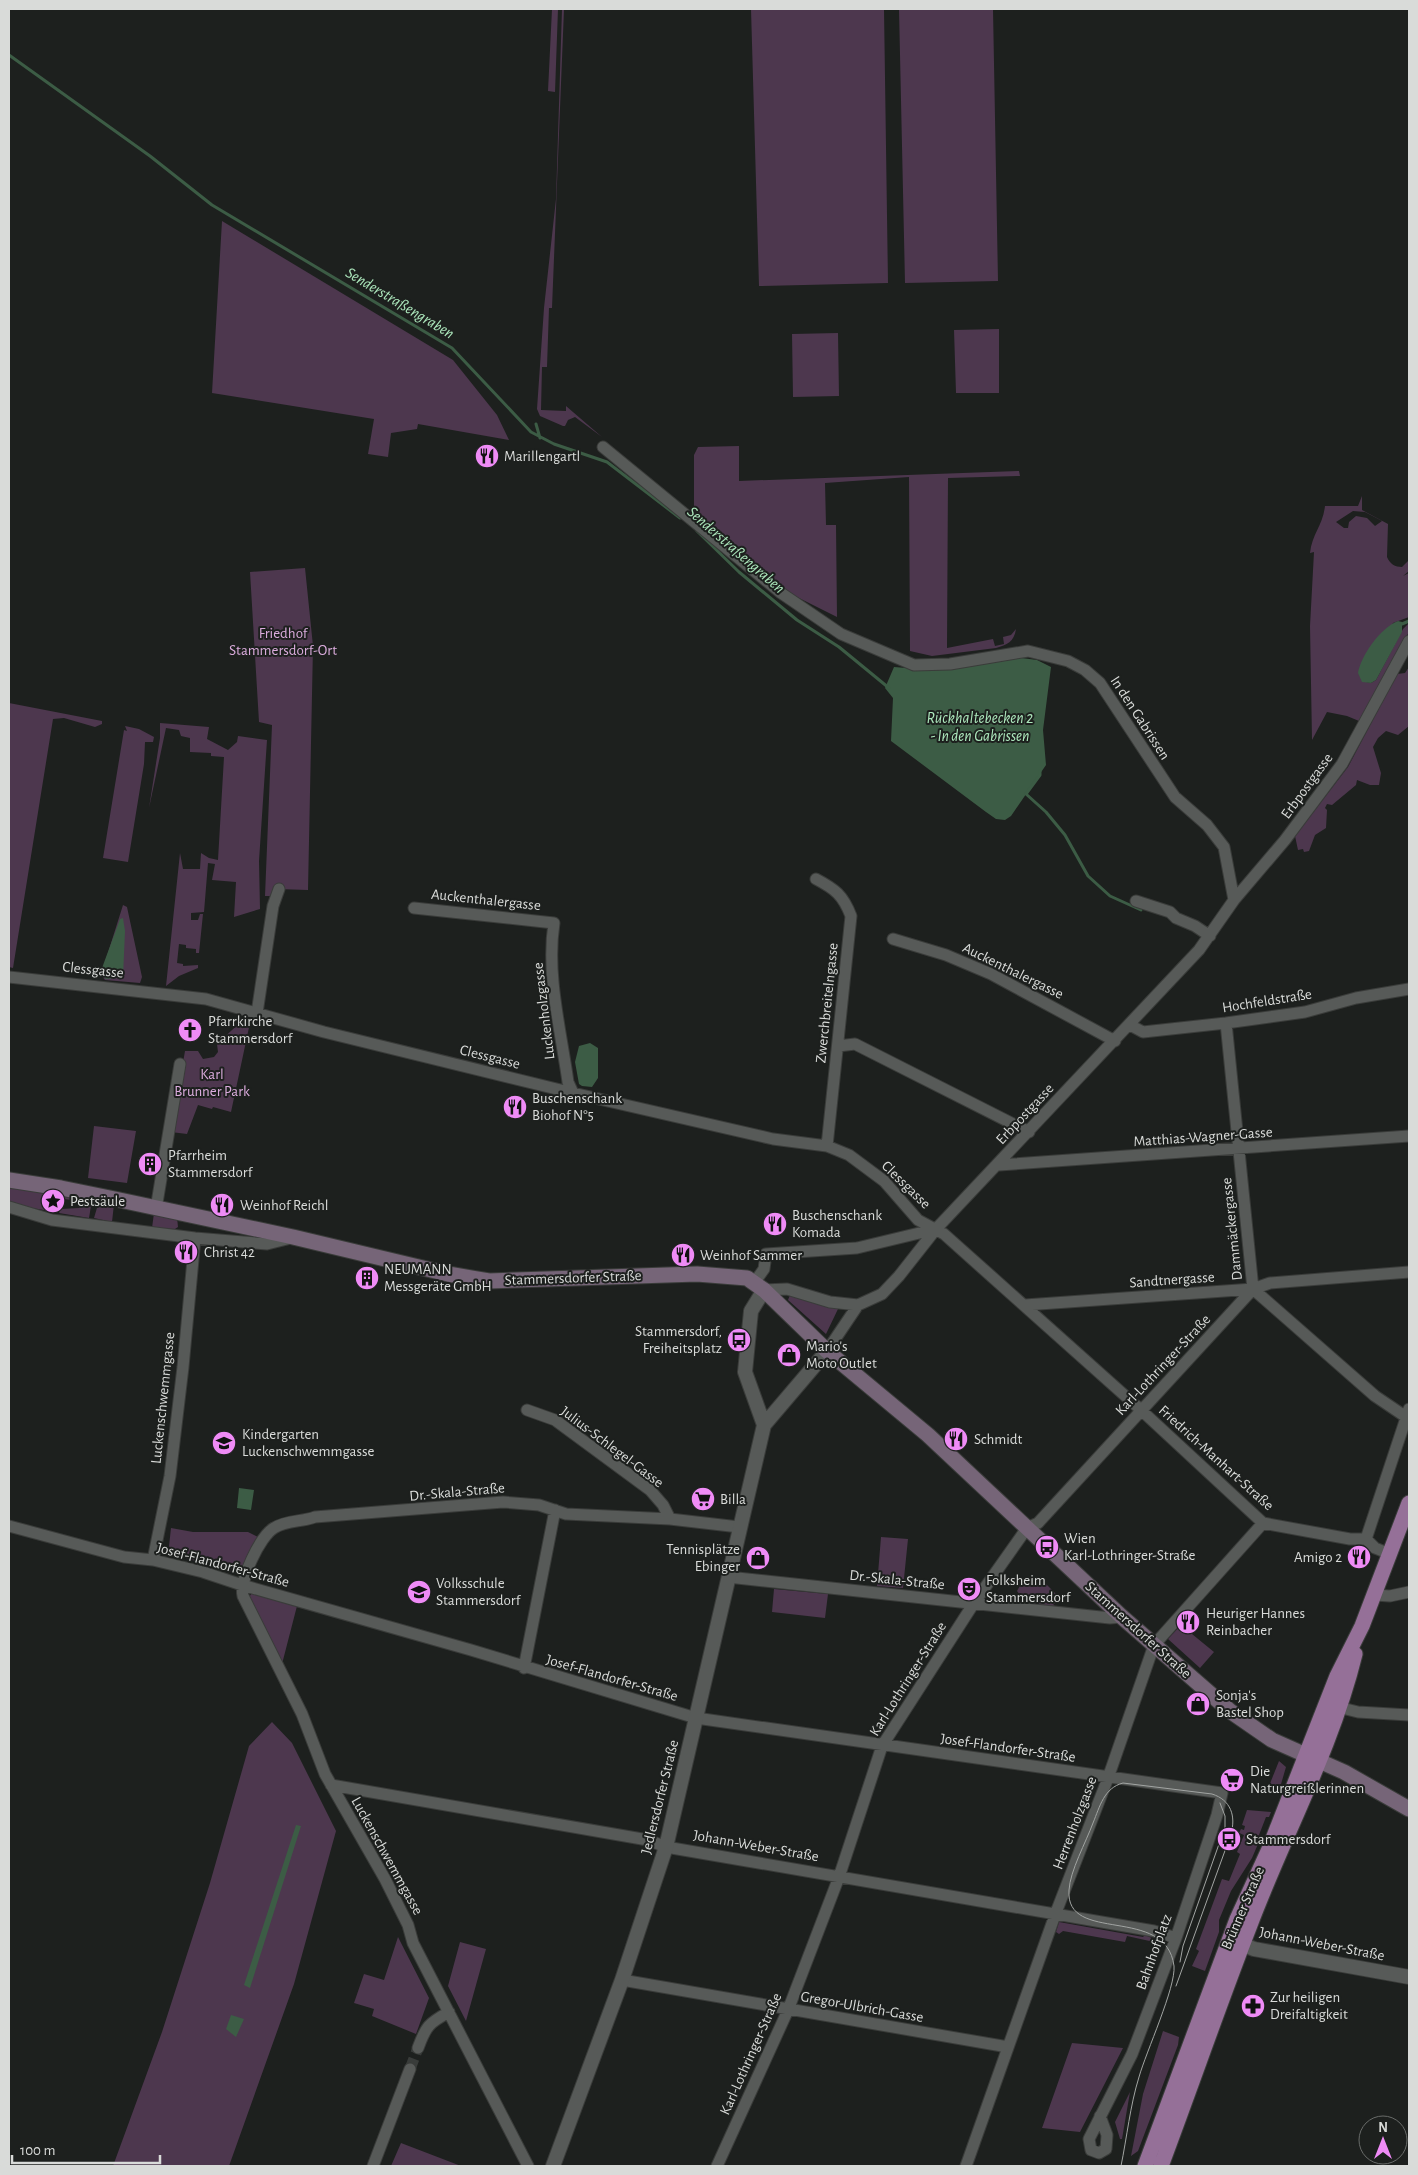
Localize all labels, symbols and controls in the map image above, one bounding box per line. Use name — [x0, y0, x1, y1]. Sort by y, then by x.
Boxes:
water label: Senderstraßengraben — [343, 264, 457, 342]
restaurant icon: Marillengartl — [474, 443, 500, 469]
place label: Marillengartl — [504, 449, 580, 464]
water label: Senderstraßengraben — [684, 504, 788, 596]
park label: Friedhof Stammersdorf-Ort — [229, 626, 337, 658]
street label: In den Gabrissen — [1107, 673, 1173, 763]
water label: Rückhaltebecken 2 - In den Gabrissen — [927, 710, 1033, 744]
street label: Erbpostgasse — [1278, 750, 1336, 821]
street label: Auckenthalergasse — [430, 887, 542, 913]
street label: Auckenthalergasse — [960, 940, 1066, 1002]
street label: Zwerchbreitelngasse — [813, 942, 841, 1064]
street label: Clessgasse — [62, 959, 124, 981]
street label: Luckenholzgasse — [531, 961, 557, 1061]
street label: Hochfeldstraße — [1221, 986, 1313, 1015]
place label: Pfarrkirche Stammersdorf — [208, 1014, 294, 1046]
church icon: Pfarrkirche Stammersdorf — [177, 1017, 203, 1043]
street label: Clessgasse — [458, 1042, 522, 1072]
park label: Karl Brunner Park — [174, 1067, 250, 1099]
street label: Erbpostgasse — [993, 1081, 1057, 1147]
place label: Buschenschank Biohof N°5 — [532, 1091, 622, 1123]
restaurant icon: Buschenschank Biohof N°5 — [502, 1094, 528, 1120]
street label: Matthias-Wagner-Gasse — [1133, 1125, 1273, 1149]
place label: Pfarrheim Stammersdorf — [168, 1148, 254, 1180]
building icon: Pfarrheim Stammersdorf — [137, 1151, 163, 1177]
street label: Clessgasse — [879, 1158, 933, 1212]
street label: Dammäckergasse — [1219, 1177, 1245, 1281]
place icon: Pestsäule — [40, 1188, 66, 1214]
restaurant icon: Weinhof Reichl — [209, 1192, 235, 1218]
place label: Pestsäule — [70, 1194, 125, 1209]
place label: Weinhof Reichl — [240, 1198, 329, 1213]
place label: Buschenschank Komada — [792, 1208, 882, 1240]
restaurant icon: Buschenschank Komada — [762, 1211, 788, 1237]
restaurant icon: Christ 42 — [173, 1239, 199, 1265]
restaurant icon: Weinhof Sammer — [670, 1242, 696, 1268]
place label: Christ 42 — [204, 1245, 255, 1260]
place label: Weinhof Sammer — [700, 1248, 802, 1263]
place label: NEUMANN Messgeräte GmbH — [384, 1262, 492, 1294]
building icon: NEUMANN Messgeräte GmbH — [354, 1265, 380, 1291]
street label: Stammersdorfer Straße — [504, 1268, 642, 1288]
street label: Sandtnergasse — [1129, 1270, 1215, 1290]
street label: Karl-Lothringer-Straße — [1113, 1312, 1213, 1418]
place label: Stammersdorf, Freiheitsplatz — [635, 1324, 722, 1356]
bus stop icon: Stammersdorf, Freiheitsplatz — [726, 1327, 752, 1353]
street label: Luckenschwemmgasse — [149, 1331, 177, 1465]
place label: Mario's Moto Outlet — [806, 1339, 877, 1371]
shop icon: Mario's Moto Outlet — [776, 1342, 802, 1368]
street label: Friedrich-Manhart-Straße — [1156, 1403, 1276, 1513]
street label: Julius-Schlegel-Gasse — [558, 1404, 666, 1490]
restaurant icon: Schmidt — [943, 1426, 969, 1452]
place label: Kindergarten Luckenschwemmgasse — [242, 1427, 375, 1459]
school or university icon: Kindergarten Luckenschwemmgasse — [211, 1430, 237, 1456]
place label: Schmidt — [974, 1432, 1023, 1447]
street label: Dr.-Skala-Straße — [409, 1480, 505, 1504]
supermarket icon: Billa — [690, 1486, 716, 1512]
place label: Billa — [720, 1492, 746, 1507]
place label: Wien Karl-Lothringer-Straße — [1064, 1531, 1196, 1563]
bus stop icon: Wien Karl-Lothringer-Straße — [1034, 1534, 1060, 1560]
street label: Josef-Flandorfer-Straße — [155, 1540, 291, 1590]
place label: Tennisplätze Ebinger — [666, 1542, 740, 1574]
restaurant icon: Amigo 2 — [1346, 1544, 1372, 1570]
shop icon: Tennisplätze Ebinger — [745, 1545, 771, 1571]
place label: Amigo 2 — [1294, 1550, 1342, 1565]
street label: Dr.-Skala-Straße — [849, 1568, 945, 1592]
place label: Folksheim Stammersdorf — [986, 1573, 1072, 1605]
place label: Volksschule Stammersdorf — [436, 1576, 522, 1608]
theatre icon: Folksheim Stammersdorf — [956, 1576, 982, 1602]
school or university icon: Volksschule Stammersdorf — [406, 1579, 432, 1605]
street label: Stammersdorfer Straße — [1082, 1579, 1194, 1681]
place label: Heuriger Hannes Reinbacher — [1206, 1606, 1305, 1638]
restaurant icon: Heuriger Hannes Reinbacher — [1175, 1609, 1201, 1635]
street label: Karl-Lothringer-Straße — [867, 1619, 949, 1739]
street label: Josef-Flandorfer-Straße — [544, 1652, 680, 1704]
place label: Sonja's Bastel Shop — [1216, 1688, 1284, 1720]
shop icon: Sonja's Bastel Shop — [1185, 1691, 1211, 1717]
street label: Josef-Flandorfer-Straße — [939, 1731, 1077, 1765]
street label: Jedlersdorfer Straße — [639, 1738, 681, 1856]
place label: Die Naturgreißlerinnen — [1250, 1764, 1364, 1796]
supermarket icon: Die Naturgreißlerinnen — [1219, 1767, 1245, 1793]
street label: Herrenholzgasse — [1050, 1774, 1100, 1872]
street label: Luckenschwemmgasse — [348, 1794, 426, 1918]
bus stop icon: Stammersdorf — [1216, 1826, 1242, 1852]
street label: Johann-Weber-Straße — [692, 1828, 820, 1864]
place label: Stammersdorf — [1246, 1832, 1332, 1847]
street label: Brünner Straße — [1219, 1864, 1267, 1952]
street label: Bahnhofplatz — [1133, 1912, 1175, 1992]
street label: Johann-Weber-Straße — [1258, 1925, 1386, 1963]
street label: Gregor-Ulbrich-Gasse — [799, 1989, 925, 2025]
place label: Zur heiligen Dreifaltigkeit — [1270, 1990, 1348, 2022]
street label: Karl-Lothringer-Straße — [717, 1991, 785, 2117]
pharmacy icon: Zur heiligen Dreifaltigkeit — [1240, 1993, 1266, 2019]
north arrow — [1358, 2115, 1408, 2165]
text: N — [1378, 2121, 1388, 2135]
scale bar — [12, 2132, 160, 2164]
text: 100 m — [20, 2143, 55, 2158]

